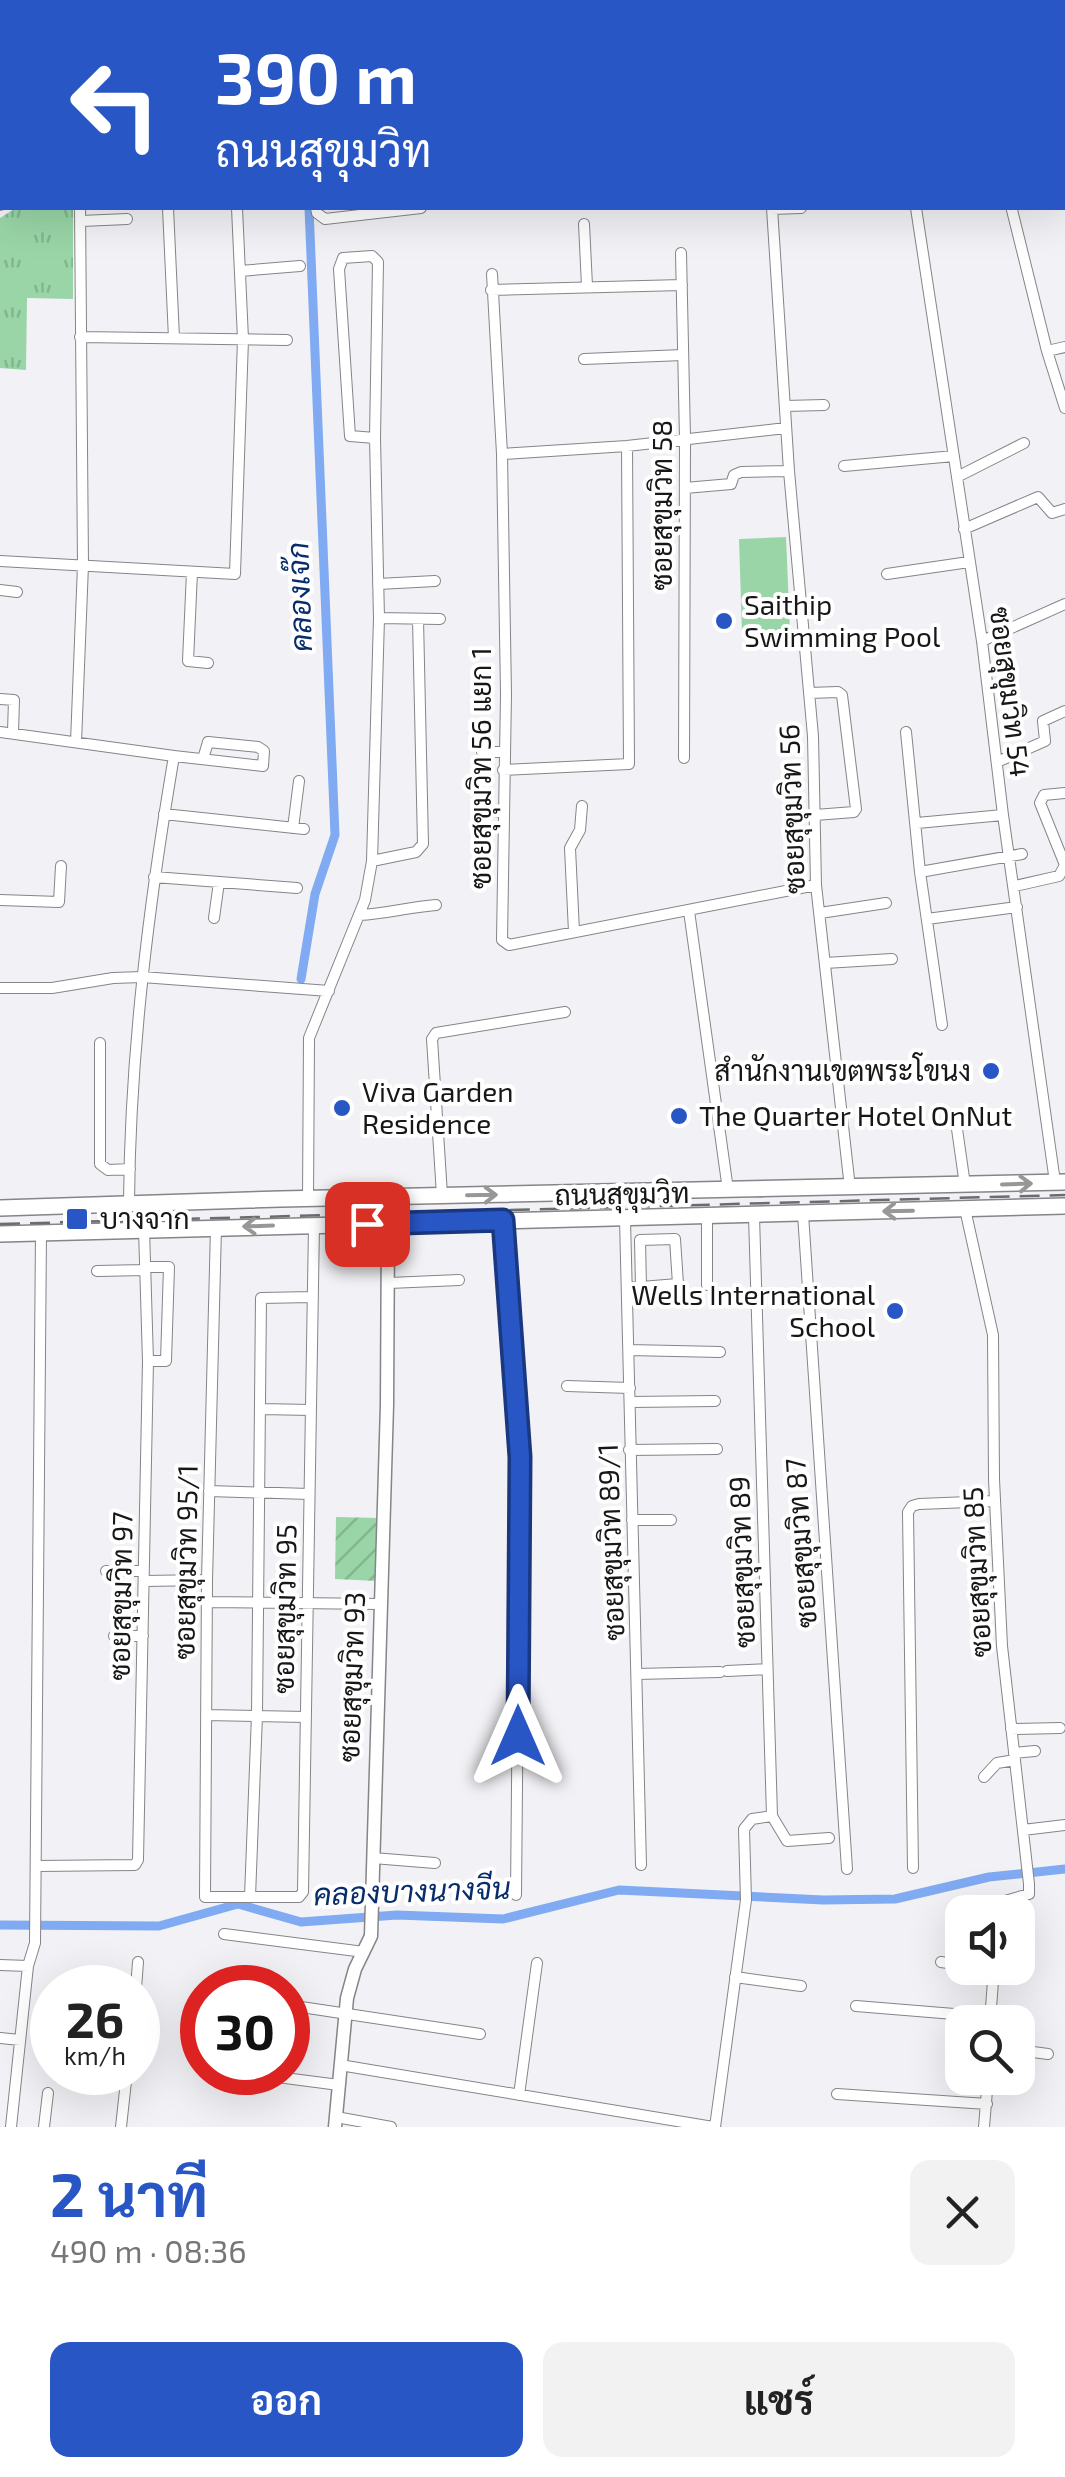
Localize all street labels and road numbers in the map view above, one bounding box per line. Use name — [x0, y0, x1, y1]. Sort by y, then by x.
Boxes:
street label: ซอยสุขุมวิท 58 — [644, 420, 682, 590]
street label: ซอยสุขุมวิท 54 — [980, 605, 1038, 779]
street label: ซอยสุขุมวิท 56 แยก 1 — [463, 647, 501, 889]
street label: ซอยสุขุมวิท 56 — [771, 723, 815, 894]
street label: ถนนสุขุมวิท — [554, 1175, 690, 1215]
street label: ซอยสุขุมวิท 89/1 — [590, 1443, 634, 1641]
street label: ซอยสุขุมวิท 87 — [777, 1457, 827, 1629]
street label: ซอยสุขุมวิท 95/1 — [166, 1464, 208, 1660]
street label: ซอยสุขุมวิท 89 — [721, 1475, 765, 1648]
street label: ซอยสุขุมวิท 85 — [955, 1486, 1001, 1658]
street label: ซอยสุขุมวิท 97 — [102, 1511, 142, 1681]
street label: ซอยสุขุมวิท 95 — [266, 1524, 306, 1694]
street label: ซอยสุขุมวิท 93 — [331, 1591, 375, 1763]

